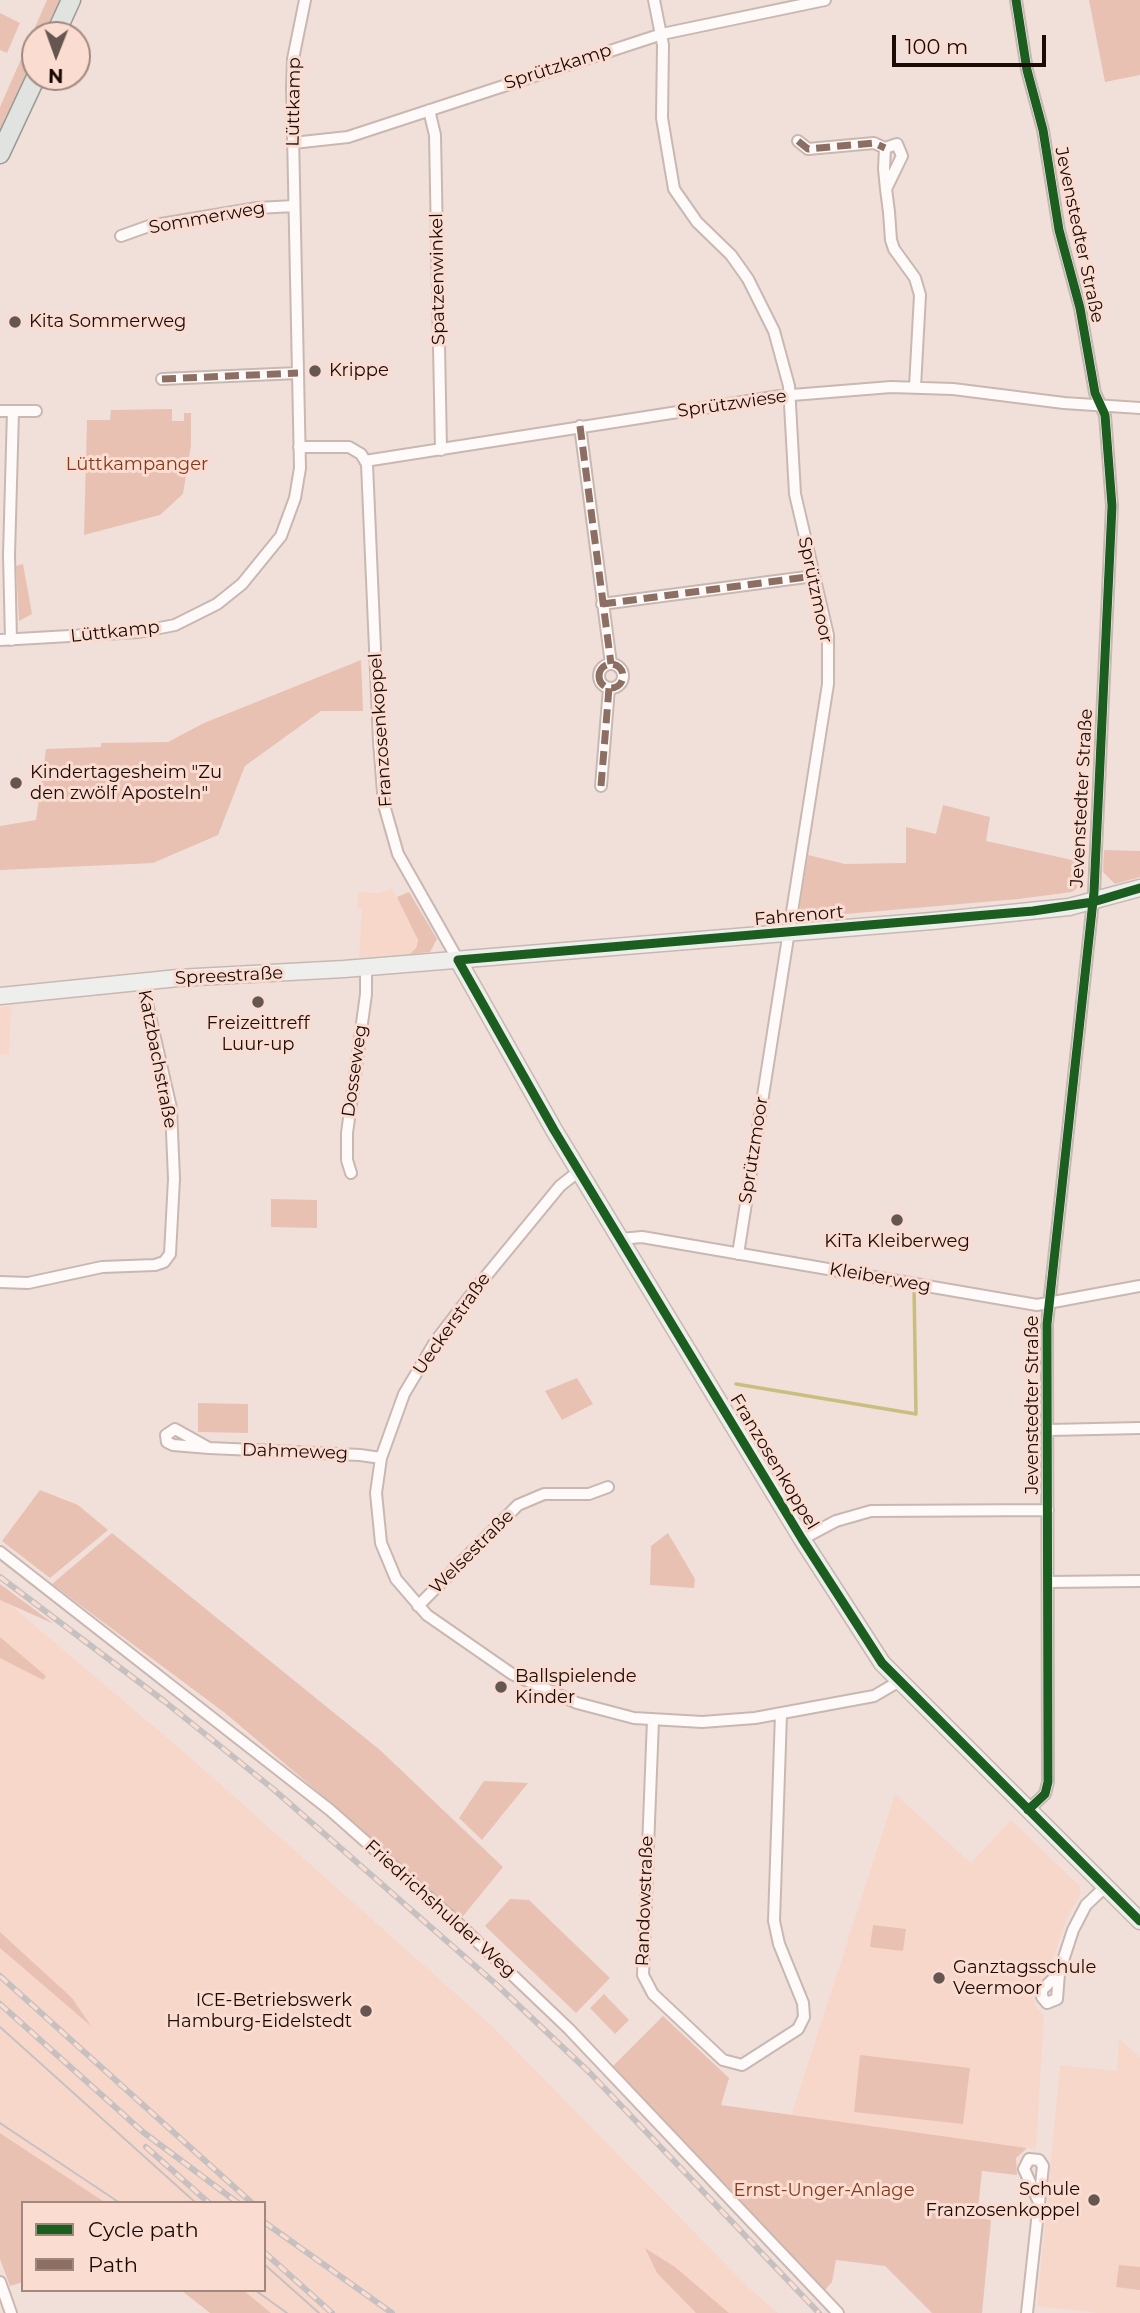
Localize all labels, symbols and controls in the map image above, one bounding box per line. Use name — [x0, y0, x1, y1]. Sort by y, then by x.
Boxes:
north arrow — [21, 21, 91, 91]
scale bar — [895, 21, 1049, 65]
text: 100 m — [905, 34, 968, 59]
street label: Sprützkamp — [502, 39, 614, 95]
street label: Lüttkamp — [282, 57, 306, 147]
text: N — [48, 64, 64, 87]
street label: Jevenstedter Straße — [1050, 145, 1108, 325]
street label: Sommerweg — [147, 197, 267, 239]
street label: Spatzenwinkel — [426, 213, 450, 345]
place label: Kita Sommerweg — [29, 311, 186, 333]
marker: Kita Sommerweg — [7, 314, 23, 330]
place label: Krippe — [329, 360, 389, 382]
marker: Krippe — [307, 363, 323, 379]
street label: Sprützwiese — [676, 386, 788, 422]
park label: Lüttkampanger — [66, 454, 208, 476]
street label: Sprützmoor — [793, 535, 837, 645]
street label: Lüttkamp — [69, 617, 161, 647]
street label: Franzosenkoppel — [365, 652, 397, 808]
street label: Jevenstedter Straße — [1067, 708, 1097, 888]
place label: Kindertagesheim "Zu den zwölf Aposteln" — [30, 762, 222, 804]
marker: Kindertagesheim "Zu den zwölf Aposteln" — [8, 775, 24, 791]
street label: Fahrenort — [753, 901, 845, 931]
street label: Spreestraße — [174, 962, 284, 990]
street label: Katzbachstraße — [133, 988, 181, 1130]
marker: Freizeittreff Luur-up — [250, 994, 266, 1010]
place label: Freizeittreff Luur-up — [207, 1013, 309, 1056]
street label: Dosseweg — [338, 1023, 372, 1119]
street label: Sprützmoor — [735, 1095, 773, 1205]
marker: KiTa Kleiberweg — [889, 1212, 905, 1228]
place label: KiTa Kleiberweg — [824, 1231, 970, 1253]
street label: Kleiberweg — [828, 1258, 932, 1298]
street label: Ueckerstraße — [409, 1269, 495, 1379]
street label: Jevenstedter Straße — [1022, 1315, 1044, 1495]
street label: Franzosenkoppel — [725, 1390, 823, 1534]
street label: Dahmeweg — [242, 1439, 348, 1465]
street label: Welsestraße — [425, 1505, 519, 1599]
place label: Ballspielende Kinder — [515, 1666, 637, 1708]
marker: Ballspielende Kinder — [493, 1679, 509, 1695]
street label: Randowstraße — [632, 1835, 658, 1967]
street label: Friedrichshulder Weg — [360, 1836, 520, 1982]
place label: Ganztagsschule Veermoor — [953, 1957, 1096, 2000]
marker: Ganztagsschule Veermoor — [931, 1970, 947, 1986]
place label: ICE-Betriebswerk Hamburg-Eidelstedt — [166, 1990, 352, 2032]
marker: ICE-Betriebswerk Hamburg-Eidelstedt — [358, 2003, 374, 2019]
place label: Schule Franzosenkoppel — [926, 2179, 1080, 2222]
park label: Ernst-Unger-Anlage — [733, 2180, 915, 2202]
marker: Schule Franzosenkoppel — [1086, 2192, 1102, 2208]
legend — [21, 2201, 266, 2292]
text: Cycle path — [88, 2217, 199, 2242]
text: Path — [88, 2252, 138, 2277]

